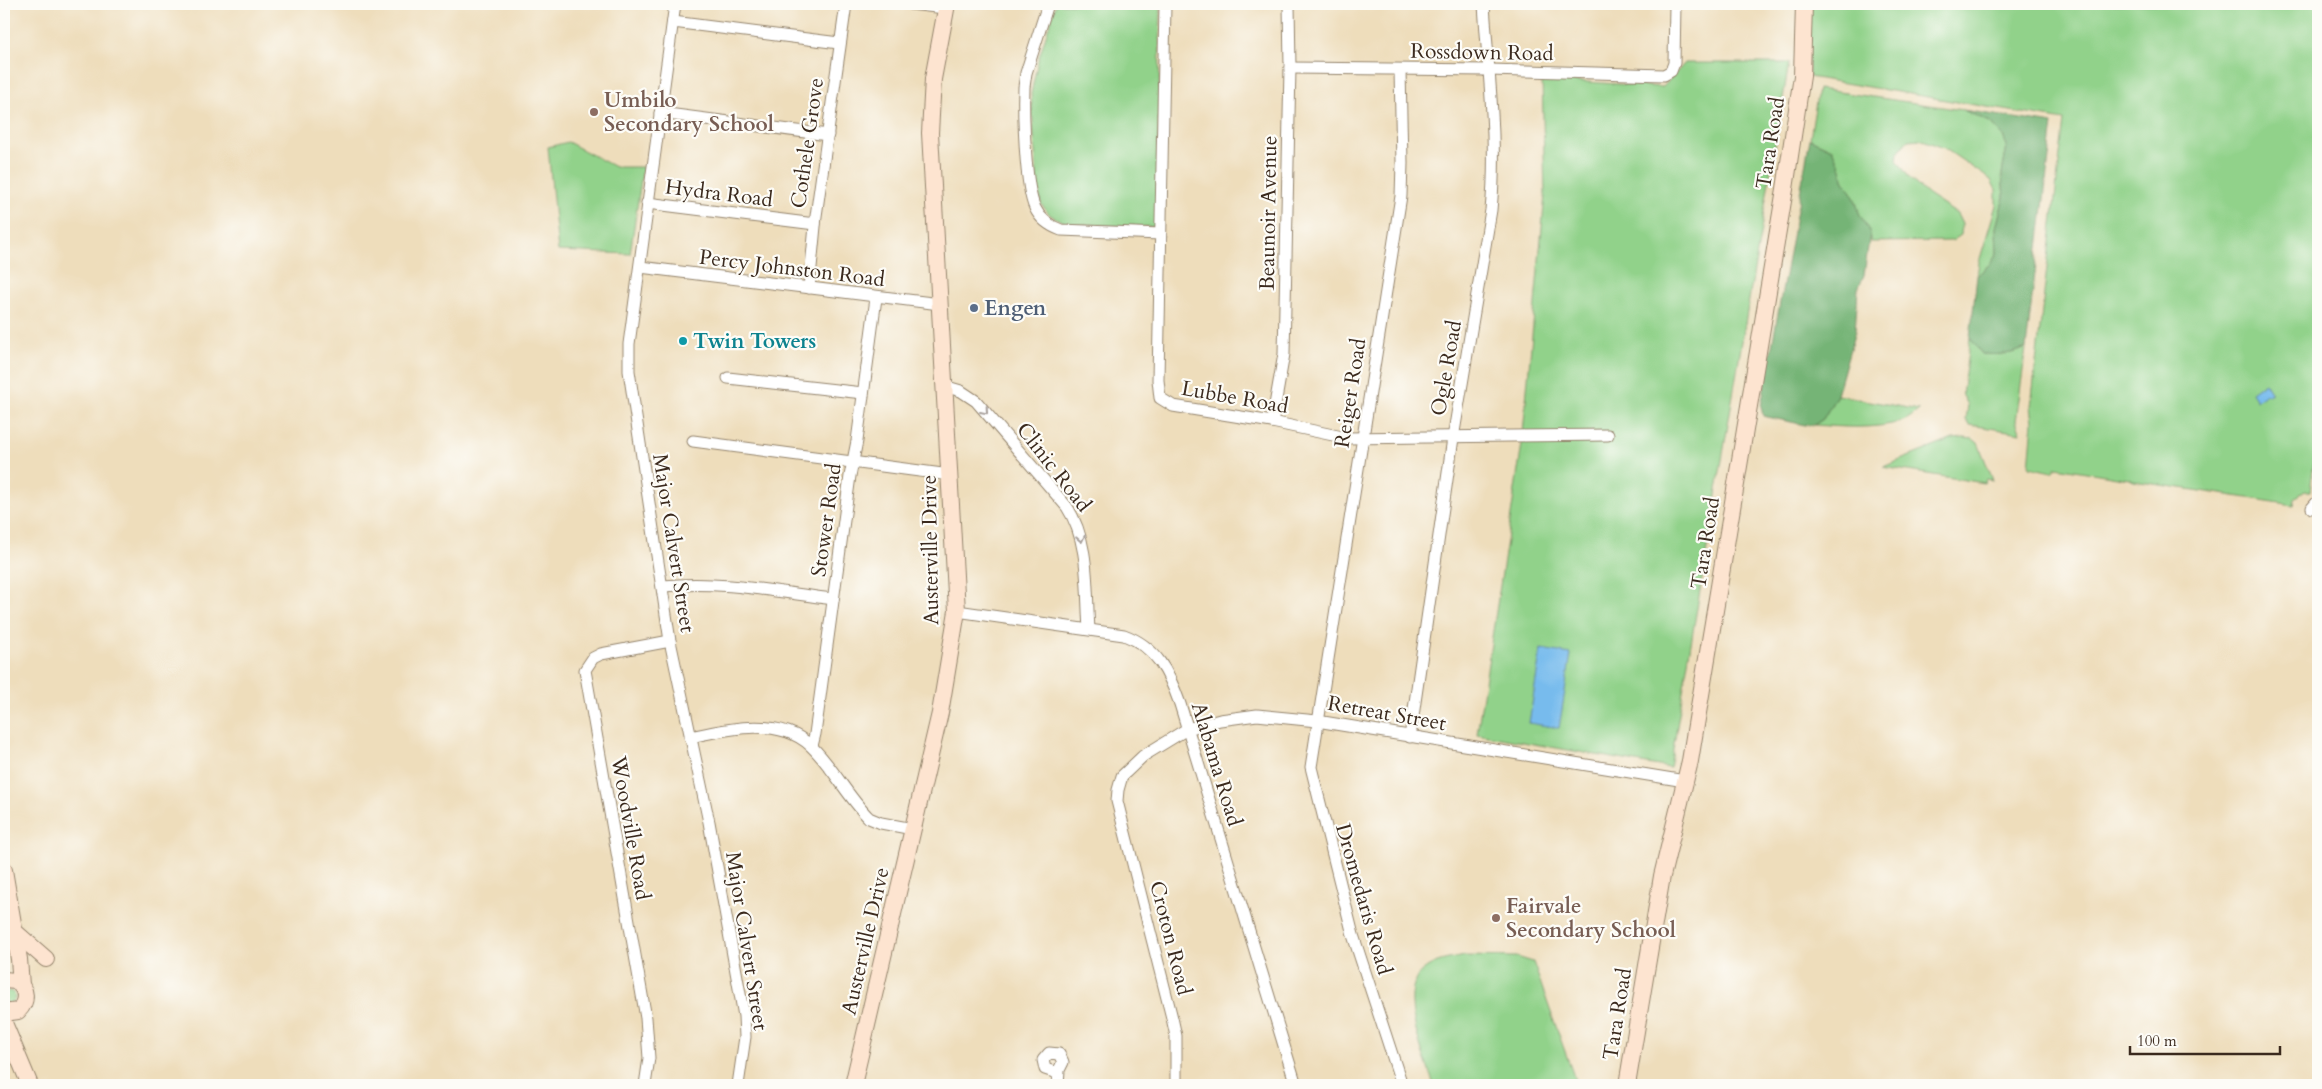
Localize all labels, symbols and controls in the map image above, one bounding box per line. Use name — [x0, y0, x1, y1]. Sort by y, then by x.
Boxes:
street label: Rossdown Road — [1410, 37, 1554, 68]
street label: Cothele Grove — [784, 76, 831, 210]
place label: Umbilo Secondary School — [604, 86, 774, 139]
street label: Tara Road — [1749, 95, 1792, 191]
marker: Umbilo Secondary School — [588, 106, 600, 118]
street label: Beaunoir Avenue — [1253, 135, 1284, 291]
street label: Hydra Road — [663, 173, 774, 214]
street label: Percy Johnston Road — [698, 243, 886, 294]
place label: Engen — [984, 294, 1047, 323]
marker: Engen — [968, 302, 980, 314]
street label: Ogle Road — [1424, 318, 1469, 418]
place label: Twin Towers — [693, 327, 816, 356]
marker: Twin Towers — [677, 335, 689, 347]
street label: Reiger Road — [1328, 336, 1373, 450]
street label: Lubbe Road — [1179, 374, 1291, 421]
one-way arrow — [979, 405, 987, 414]
street label: Clinic Road — [1009, 416, 1098, 518]
street label: Major Calvert Street — [645, 452, 702, 635]
street label: Stower Road — [804, 461, 849, 579]
street label: Austerville Drive — [915, 474, 946, 625]
street label: Tara Road — [1684, 495, 1727, 591]
one-way arrow — [1076, 535, 1086, 544]
street label: Retreat Street — [1325, 689, 1449, 738]
street label: Alabama Road — [1184, 699, 1249, 830]
street label: Woodville Road — [603, 753, 657, 902]
street label: Dromedaris Road — [1328, 820, 1399, 978]
street label: Major Calvert Street — [718, 850, 775, 1033]
street label: Austerville Drive — [834, 865, 897, 1018]
street label: Croton Road — [1142, 878, 1199, 998]
place label: Fairvale Secondary School — [1506, 892, 1676, 945]
marker: Fairvale Secondary School — [1490, 912, 1502, 924]
street label: Tara Road — [1596, 966, 1639, 1062]
scale bar — [2130, 1024, 2280, 1056]
text: 100 m — [2137, 1031, 2177, 1051]

